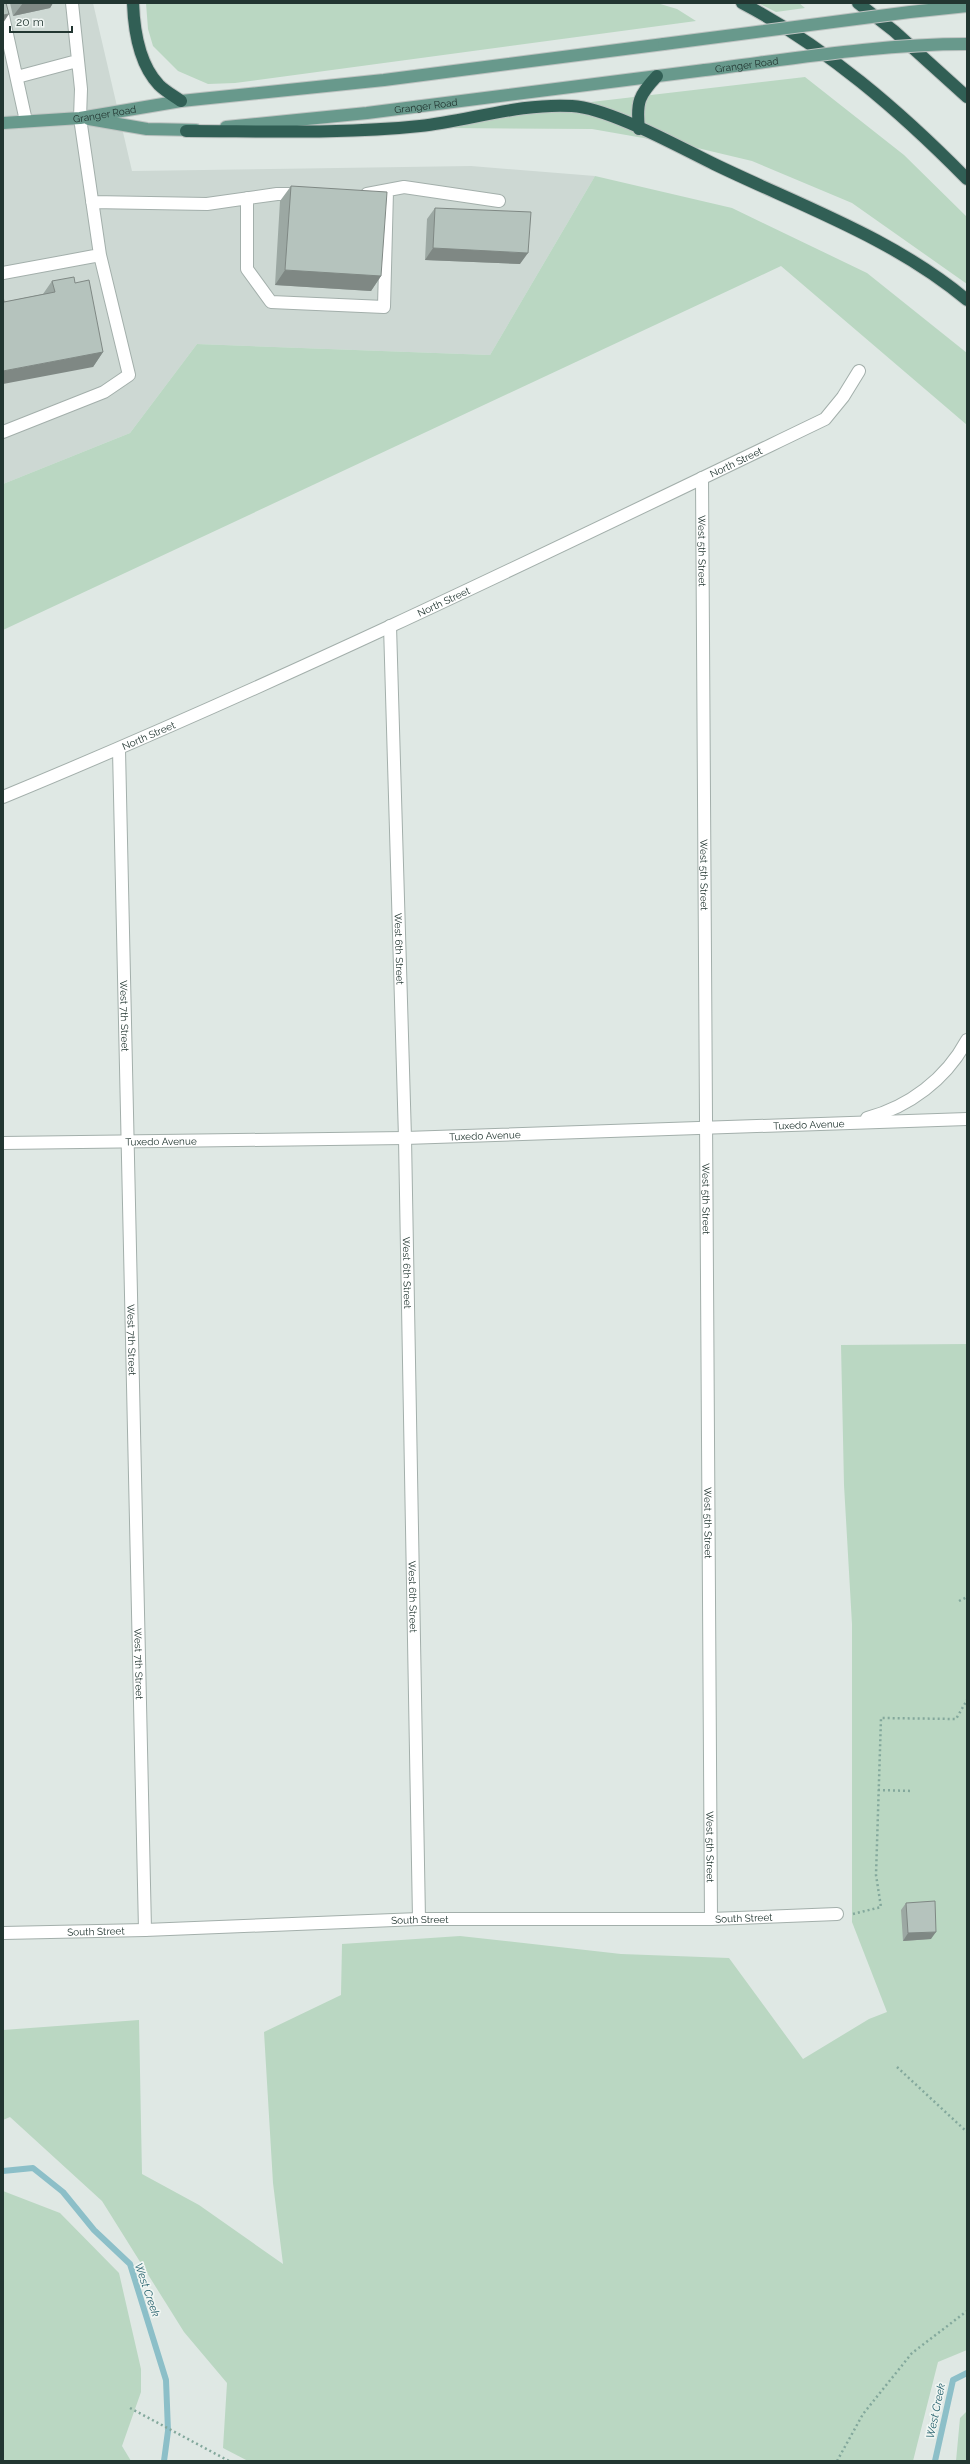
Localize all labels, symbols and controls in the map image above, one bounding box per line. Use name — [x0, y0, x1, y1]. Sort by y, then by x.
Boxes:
scale bar — [10, 8, 72, 34]
text: 20 m — [16, 15, 44, 29]
street label: Granger Road — [714, 55, 779, 74]
street label: Granger Road — [393, 96, 458, 115]
street label: Granger Road — [73, 103, 137, 124]
street label: North Street — [708, 444, 764, 479]
street label: West 5th Street — [697, 515, 708, 587]
street label: North Street — [416, 584, 472, 618]
street label: North Street — [120, 719, 177, 752]
street label: West 5th Street — [699, 839, 710, 911]
street label: West 6th Street — [393, 913, 406, 986]
street label: West 7th Street — [119, 980, 131, 1052]
street label: Tuxedo Avenue — [773, 1118, 845, 1131]
street label: Tuxedo Avenue — [449, 1129, 521, 1142]
street label: Tuxedo Avenue — [125, 1135, 197, 1147]
street label: West 5th Street — [701, 1163, 712, 1235]
street label: West 6th Street — [401, 1237, 414, 1309]
street label: West 7th Street — [126, 1304, 138, 1376]
street label: West 5th Street — [703, 1487, 714, 1559]
street label: West 6th Street — [407, 1561, 419, 1633]
street label: West 7th Street — [133, 1628, 145, 1700]
street label: West 5th Street — [705, 1811, 716, 1883]
street label: South Street — [715, 1911, 773, 1924]
street label: South Street — [391, 1914, 449, 1926]
street label: South Street — [67, 1925, 125, 1937]
water label: West Creek — [132, 2261, 162, 2319]
water label: West Creek — [924, 2382, 948, 2440]

